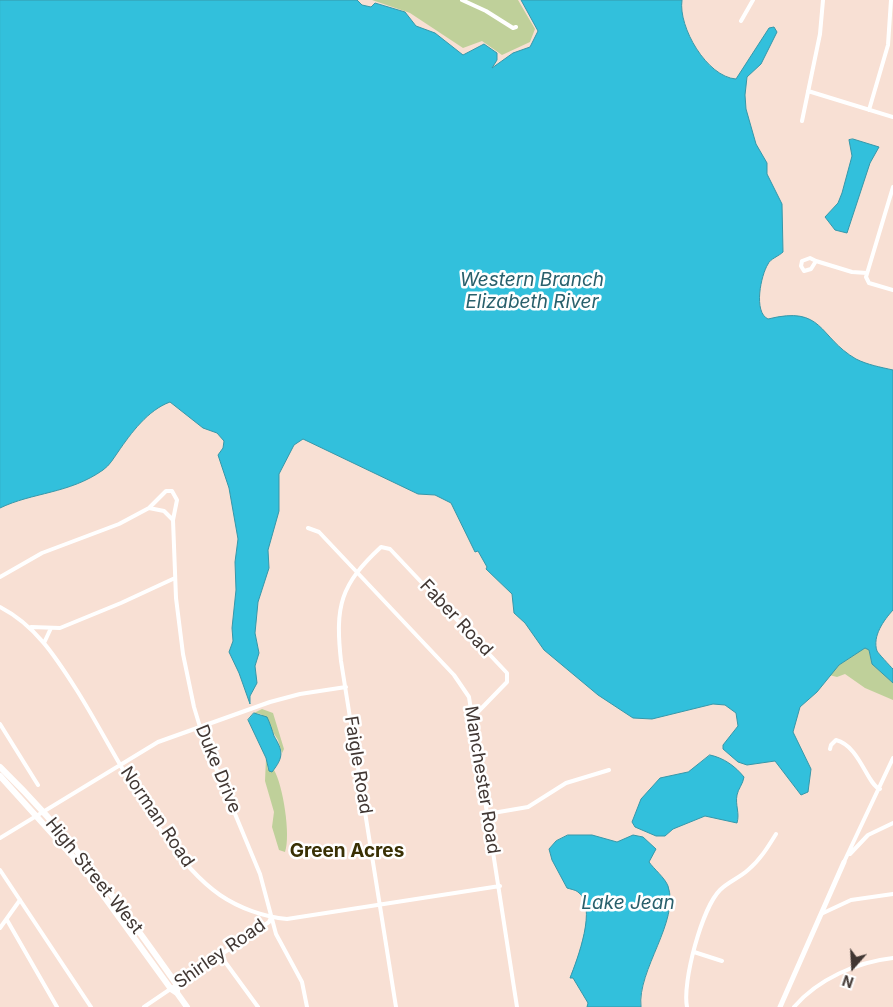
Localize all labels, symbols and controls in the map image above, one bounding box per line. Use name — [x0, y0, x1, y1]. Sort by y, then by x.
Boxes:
water label: Western Branch Elizabeth River — [460, 269, 604, 313]
street label: Faber Road — [415, 575, 497, 661]
street label: Manchester Road — [460, 705, 504, 855]
street label: Faigle Road — [340, 714, 376, 816]
street label: Duke Drive — [191, 722, 245, 816]
street label: Norman Road — [116, 763, 198, 871]
street label: High Street West — [41, 814, 147, 938]
district label: Green Acres — [290, 840, 404, 862]
water label: Lake Jean — [581, 892, 675, 914]
street label: Shirley Road — [170, 915, 270, 993]
north arrow — [828, 942, 878, 992]
text: N — [840, 972, 856, 991]

